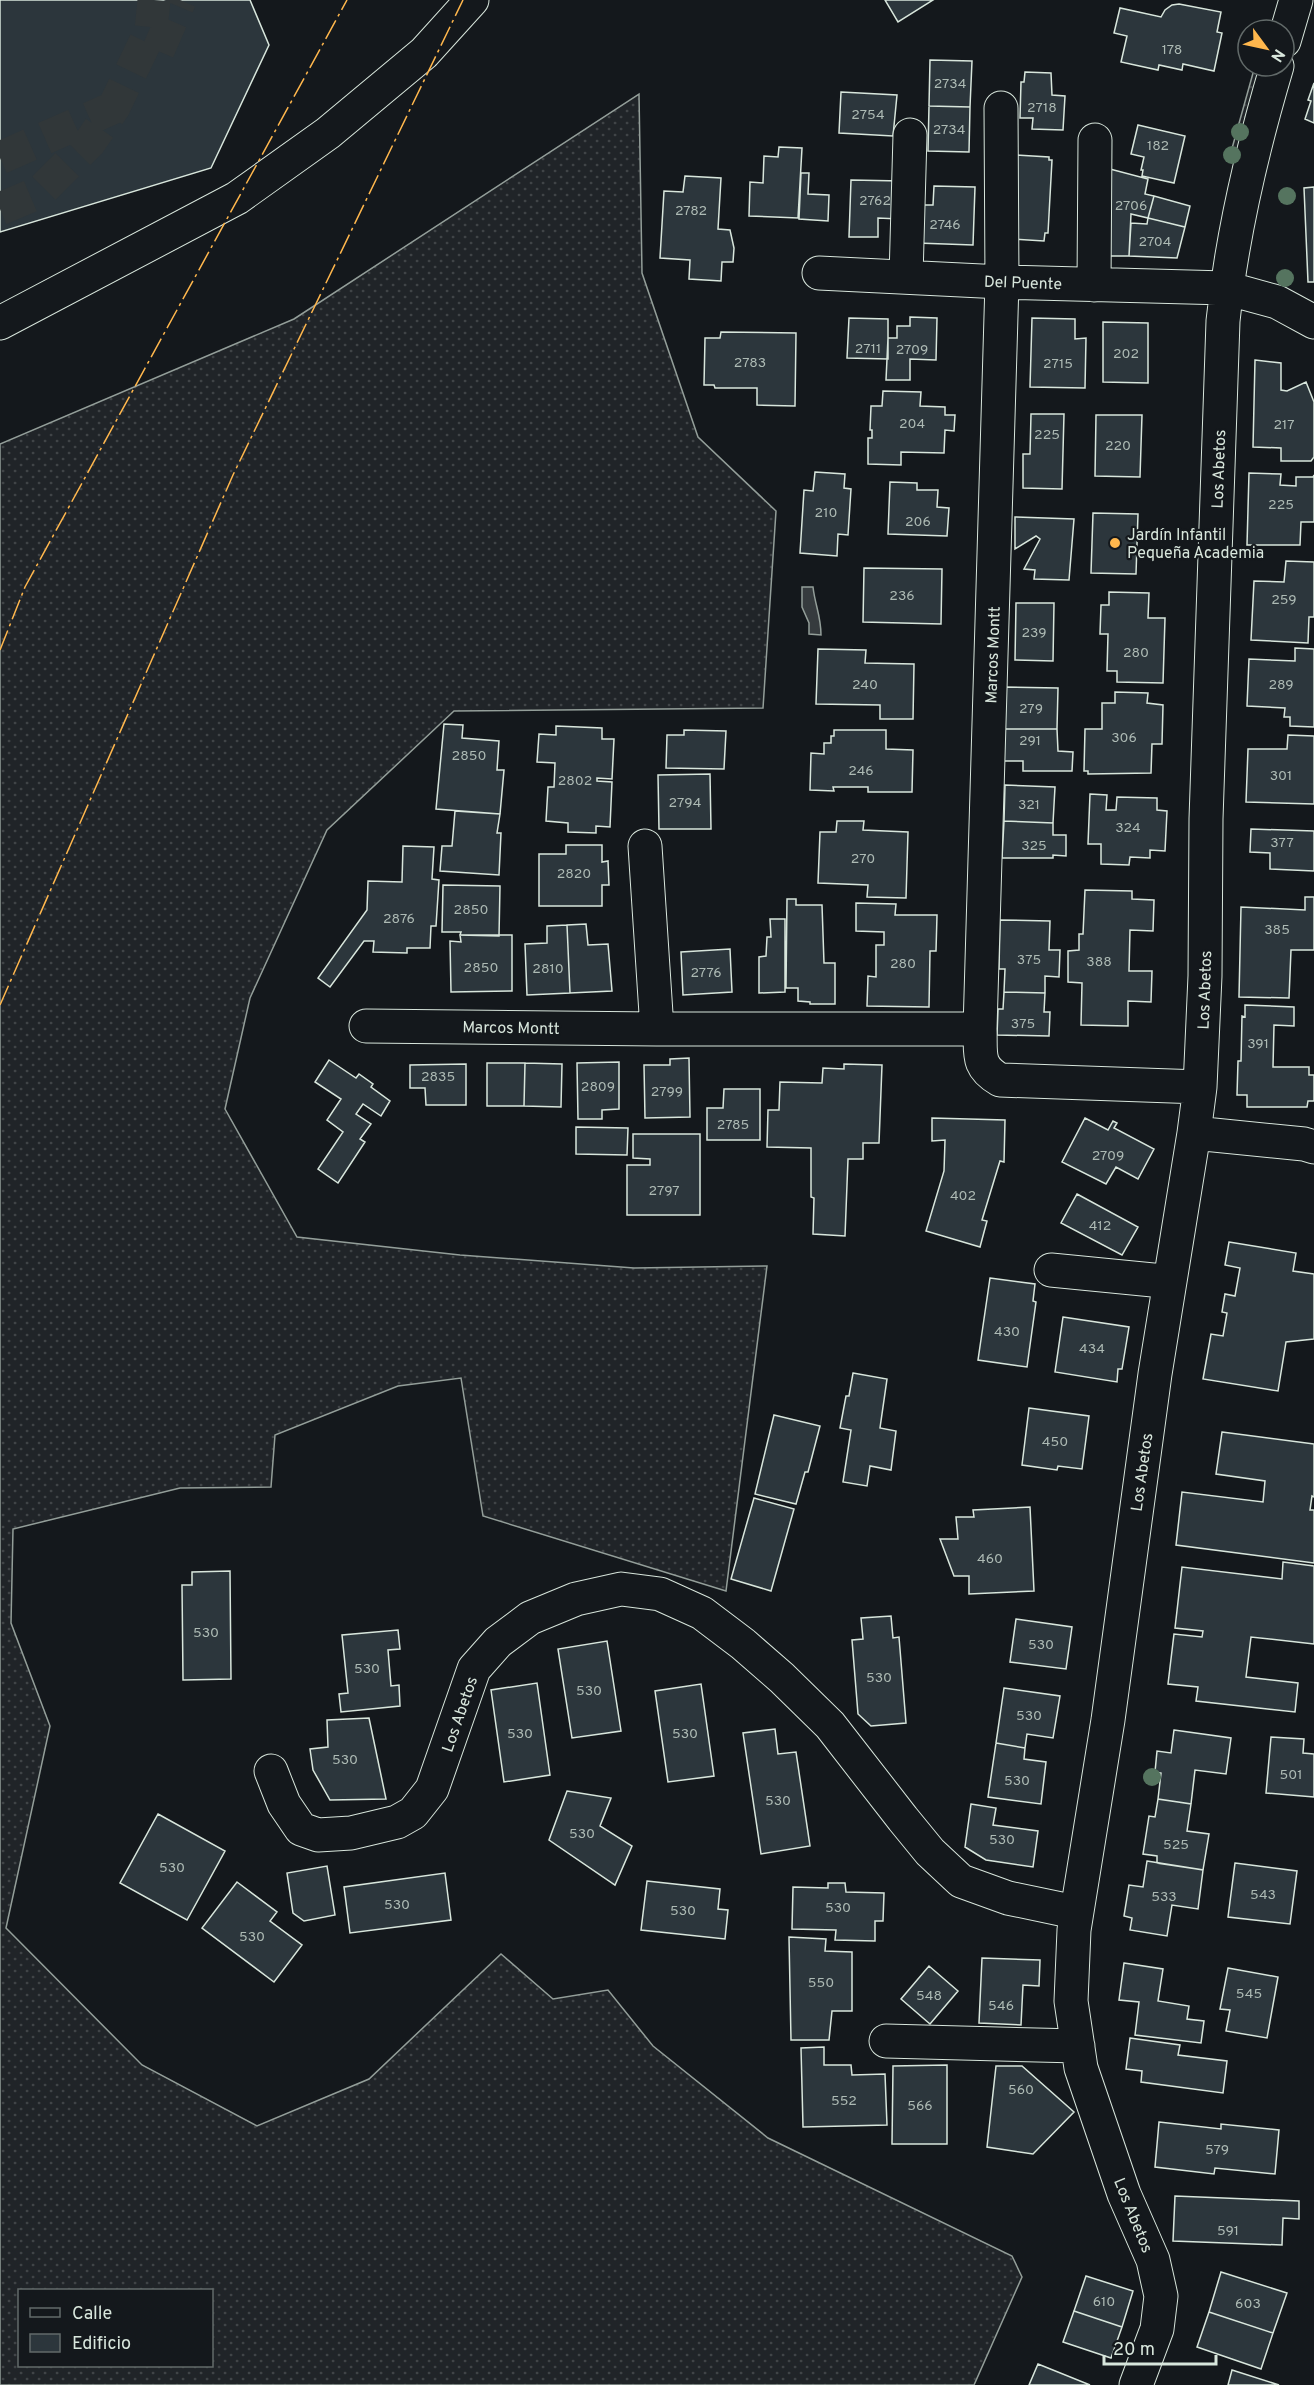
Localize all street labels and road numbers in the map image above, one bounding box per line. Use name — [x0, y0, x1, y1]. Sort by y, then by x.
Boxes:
street label: Del Puente — [984, 273, 1062, 295]
street label: Los Abetos — [1209, 429, 1231, 509]
street label: Marcos Montt — [982, 606, 1006, 704]
street label: Los Abetos — [1195, 950, 1217, 1030]
street label: Marcos Montt — [462, 1018, 560, 1040]
street label: Los Abetos — [1128, 1432, 1158, 1513]
street label: Los Abetos — [439, 1674, 483, 1755]
street label: Los Abetos — [1108, 2175, 1156, 2256]

